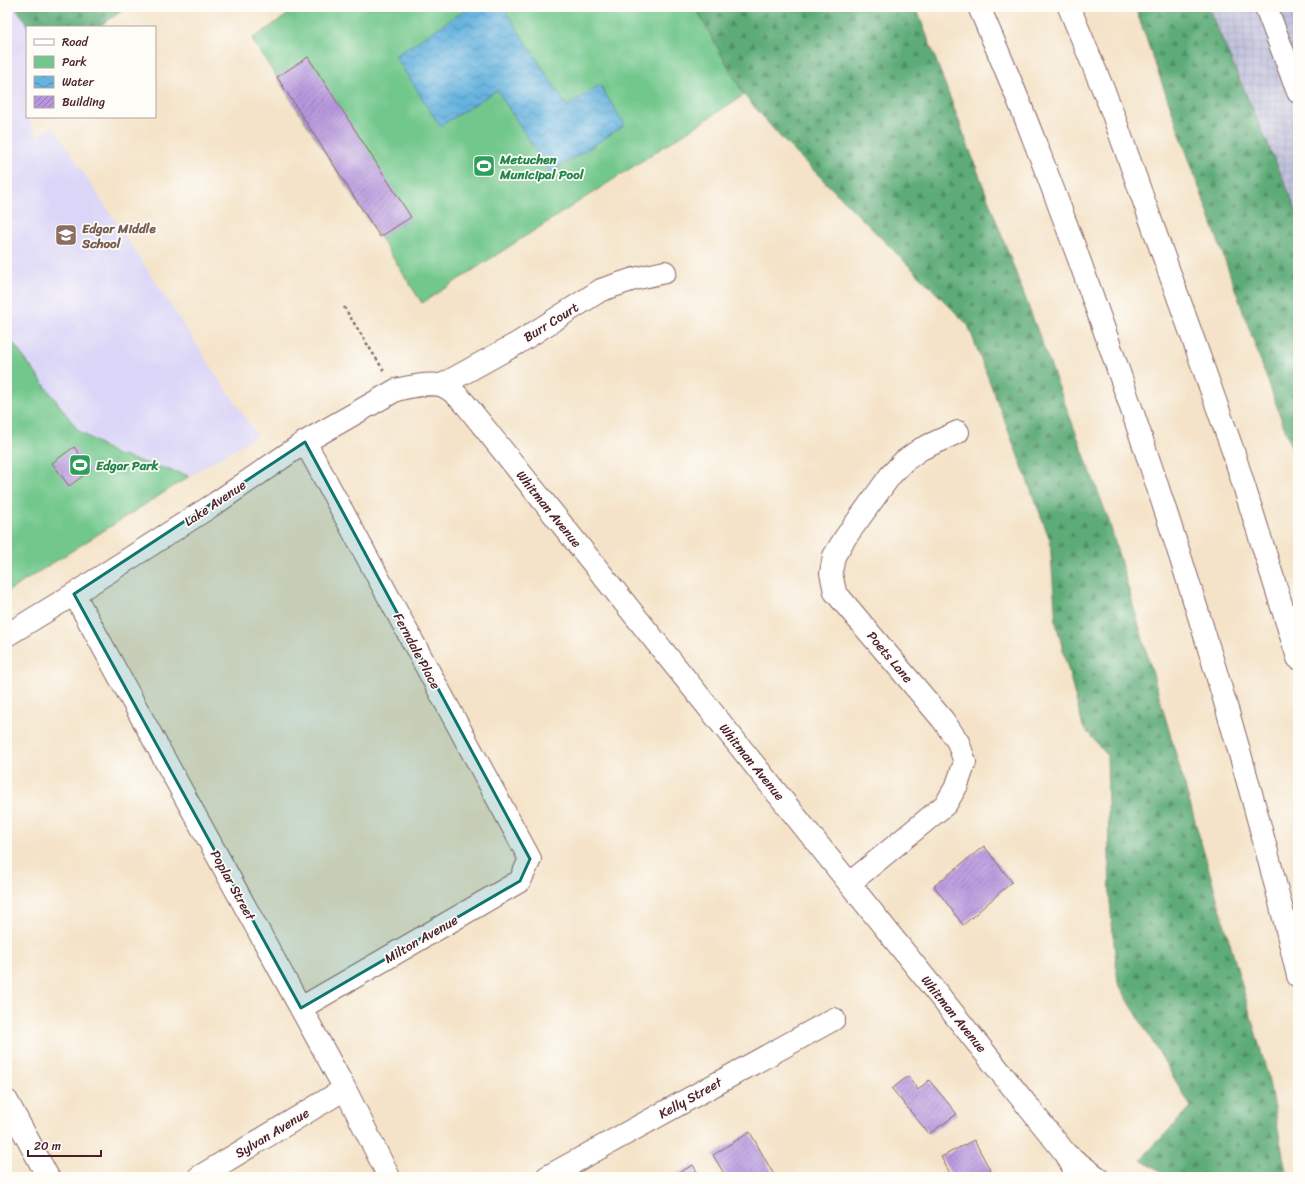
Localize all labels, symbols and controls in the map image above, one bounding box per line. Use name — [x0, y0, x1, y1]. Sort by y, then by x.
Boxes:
legend — [26, 26, 156, 118]
text: Road — [62, 31, 89, 53]
text: Park — [62, 51, 87, 73]
text: Water — [62, 71, 95, 93]
text: Building — [62, 91, 105, 113]
place label: Metuchen Municipal Pool — [499, 148, 585, 186]
sports icon: Metuchen Municipal Pool — [471, 153, 497, 179]
place label: Edgar Middle School — [81, 217, 156, 255]
school or university icon: Edgar Middle School — [53, 222, 79, 248]
street label: Burr Court — [519, 296, 584, 348]
sports icon: Edgar Park — [67, 452, 93, 478]
place label: Edgar Park — [96, 454, 160, 477]
street label: Whitman Avenue — [510, 465, 588, 553]
street label: Lake Avenue — [179, 473, 251, 532]
street label: Ferndale Place — [387, 608, 447, 694]
street label: Poets Lane — [861, 626, 919, 689]
street label: Whitman Avenue — [713, 718, 791, 806]
street label: Poplar Street — [204, 845, 262, 925]
street label: Milton Avenue — [380, 908, 463, 969]
street label: Whitman Avenue — [915, 970, 993, 1058]
street label: Kelly Street — [654, 1071, 727, 1125]
street label: Sylvan Avenue — [230, 1101, 314, 1164]
scale bar — [28, 1132, 101, 1158]
text: 20 m — [34, 1135, 61, 1157]

